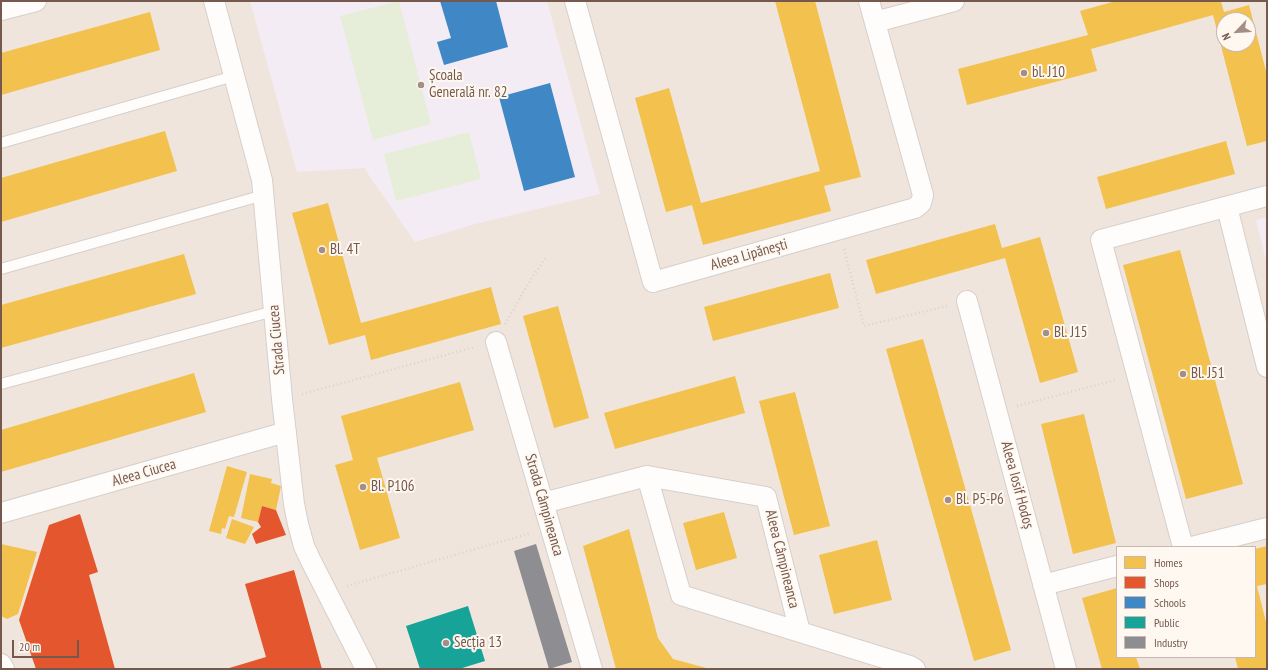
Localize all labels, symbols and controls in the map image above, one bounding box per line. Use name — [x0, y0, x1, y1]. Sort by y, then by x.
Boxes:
north arrow — [1216, 12, 1256, 52]
text: N — [1218, 31, 1234, 42]
place label: bl. J10 — [1032, 64, 1065, 82]
place label: Școala Generală nr. 82 — [429, 67, 507, 102]
marker: bl. J10 — [1019, 68, 1029, 78]
marker: Școala Generală nr. 82 — [416, 80, 426, 90]
street label: Aleea Lipănești — [708, 235, 790, 275]
place label: Bl. 4T — [330, 241, 360, 259]
marker: Bl. 4T — [317, 245, 327, 255]
street label: Strada Ciucea — [265, 304, 289, 376]
place label: Bl. J15 — [1054, 324, 1088, 342]
marker: Bl. J15 — [1041, 328, 1051, 338]
place label: Bl. J51 — [1191, 365, 1225, 383]
marker: Bl. J51 — [1178, 369, 1188, 379]
street label: Aleea Iosif Hodoș — [997, 439, 1037, 531]
street label: Strada Câmpineanca — [521, 452, 567, 558]
street label: Aleea Ciucea — [110, 455, 178, 491]
place label: Bl. P106 — [371, 478, 414, 496]
marker: Bl. P106 — [358, 482, 368, 492]
place label: Bl. P5-P6 — [956, 491, 1004, 509]
marker: Bl. P5-P6 — [943, 495, 953, 505]
street label: Aleea Câmpineanca — [761, 508, 803, 610]
legend — [1116, 546, 1256, 658]
text: Homes — [1154, 555, 1182, 570]
text: Shops — [1154, 575, 1179, 590]
text: Schools — [1154, 595, 1186, 610]
text: Public — [1154, 615, 1179, 630]
scale bar — [14, 632, 81, 658]
place label: Secția 13 — [454, 634, 502, 652]
text: Industry — [1154, 635, 1188, 650]
marker: Secția 13 — [441, 638, 451, 648]
text: 20 m — [19, 639, 40, 654]

